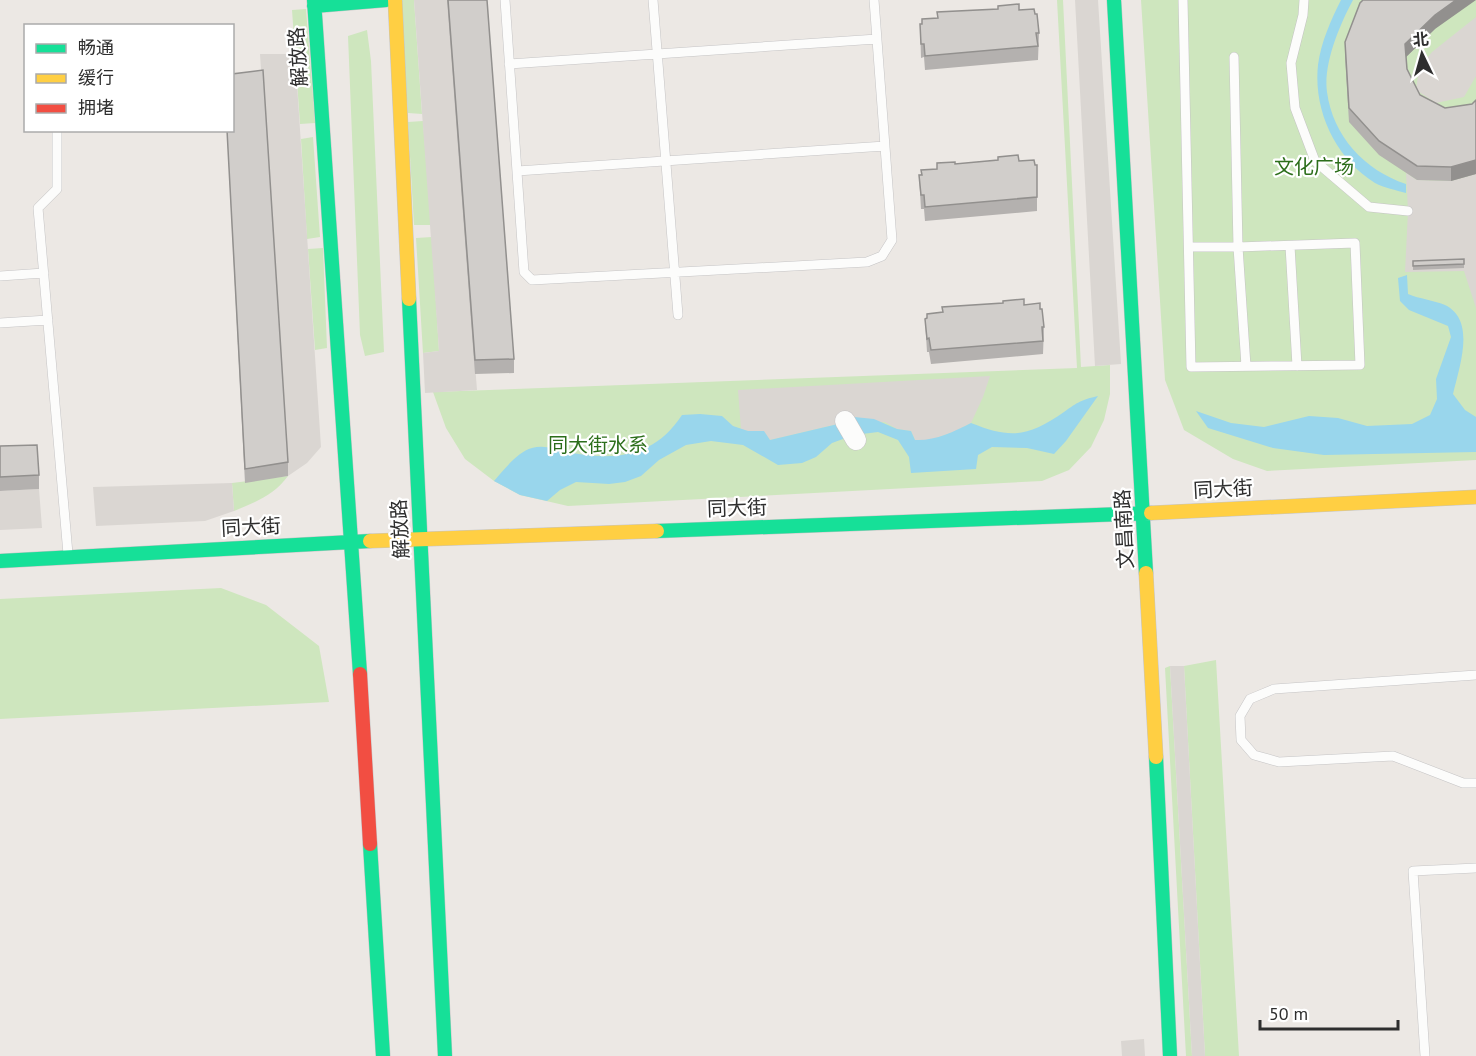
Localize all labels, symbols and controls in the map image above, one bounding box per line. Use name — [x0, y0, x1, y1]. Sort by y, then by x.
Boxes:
legend — [24, 24, 234, 132]
north arrow — [1392, 24, 1452, 84]
street label: 解放路 — [283, 26, 313, 88]
text: 北 — [1412, 28, 1430, 50]
text: 畅通 — [78, 36, 114, 59]
text: 缓行 — [78, 66, 114, 89]
text: 拥堵 — [78, 96, 114, 119]
park label: 文化广场 — [1274, 154, 1354, 180]
park label: 同大街水系 — [548, 432, 648, 458]
street label: 同大街 — [1192, 474, 1254, 504]
street label: 文昌南路 — [1109, 488, 1139, 570]
street label: 同大街 — [707, 494, 767, 522]
street label: 解放路 — [385, 498, 415, 560]
street label: 同大街 — [220, 512, 282, 542]
scale bar — [1260, 993, 1398, 1031]
text: 50 m — [1269, 1002, 1308, 1025]

